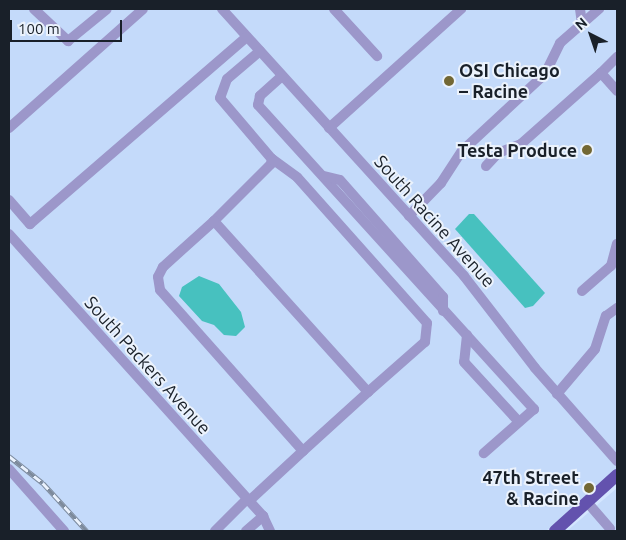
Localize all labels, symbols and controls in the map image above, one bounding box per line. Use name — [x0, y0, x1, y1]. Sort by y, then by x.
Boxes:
scale bar — [12, 10, 125, 42]
north arrow — [566, 10, 616, 60]
text: N — [572, 14, 590, 33]
text: 100 m — [18, 20, 60, 37]
place label: OSI Chicago – Racine — [459, 60, 560, 102]
marker: OSI Chicago – Racine — [443, 75, 455, 87]
place label: Testa Produce — [457, 139, 577, 161]
marker: Testa Produce — [581, 144, 593, 156]
street label: South Racine Avenue — [370, 151, 500, 291]
street label: South Packers Avenue — [80, 292, 216, 438]
place label: 47th Street & Racine — [482, 467, 579, 509]
marker: 47th Street & Racine — [583, 482, 595, 494]

